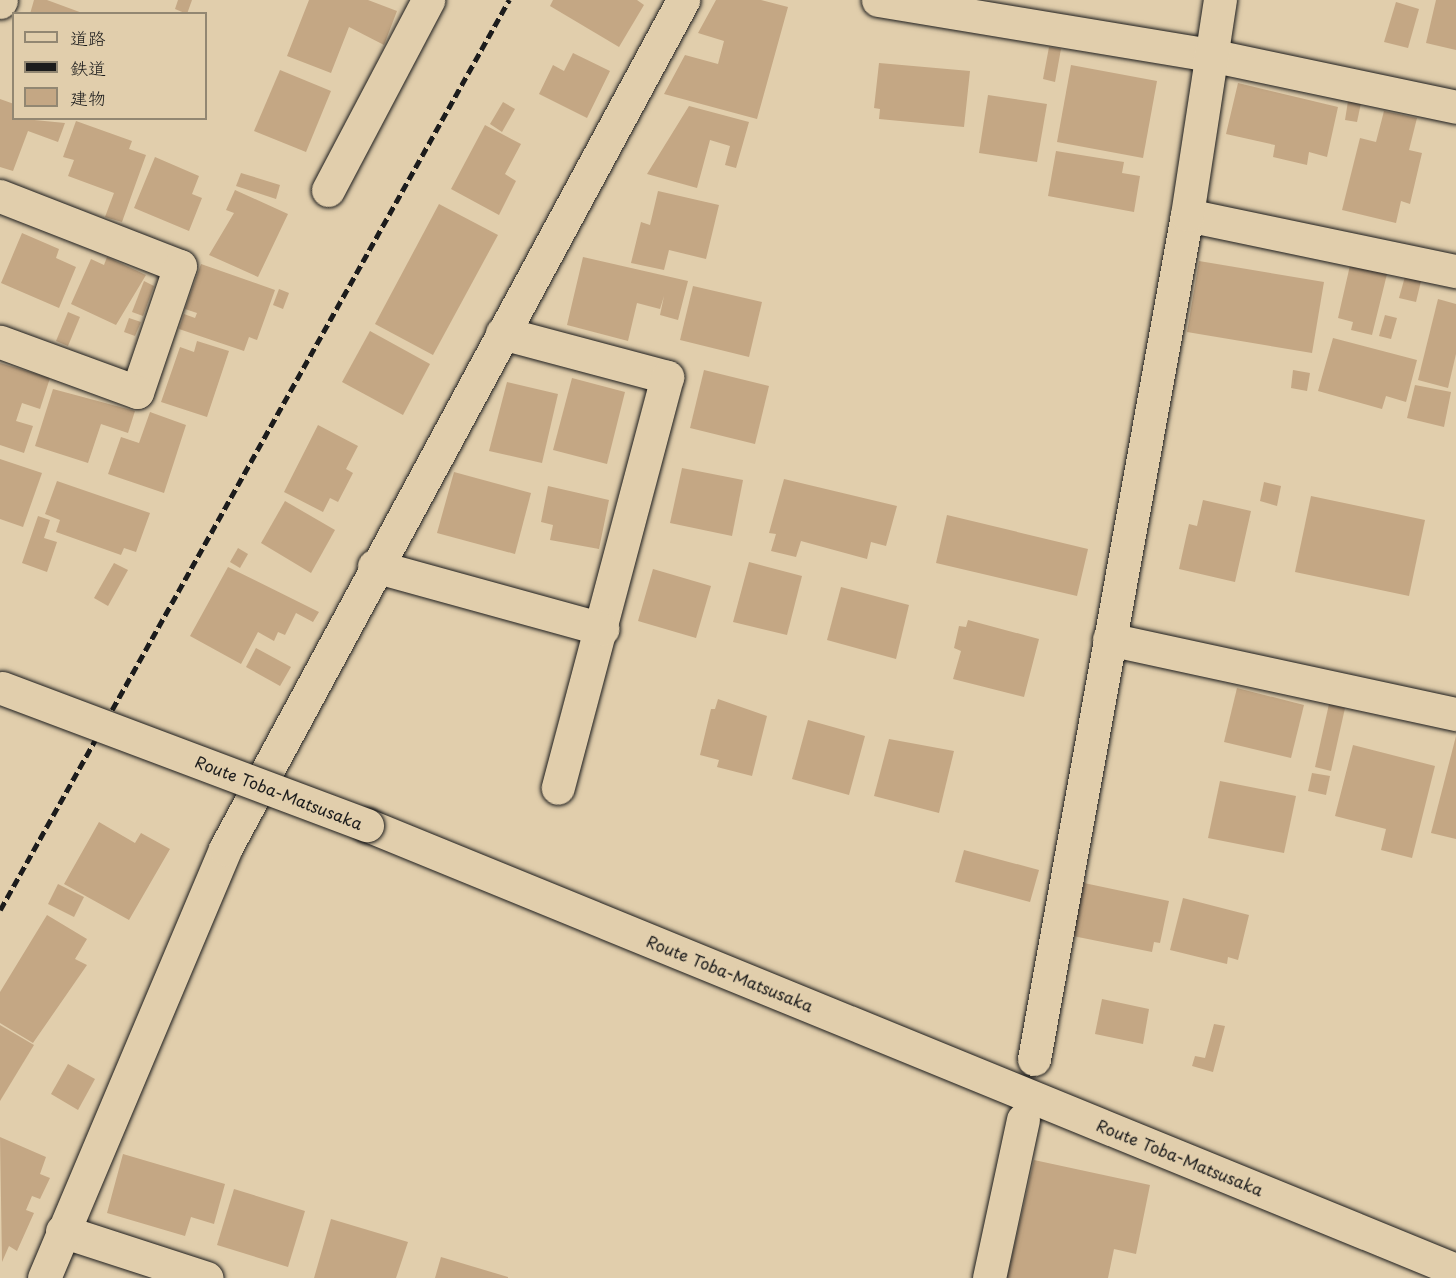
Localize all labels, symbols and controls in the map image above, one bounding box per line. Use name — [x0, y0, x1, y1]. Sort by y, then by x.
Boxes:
legend — [12, 12, 207, 120]
text: 道路 — [70, 24, 106, 51]
text: 鉄道 — [70, 54, 106, 81]
text: 建物 — [70, 84, 106, 111]
street label: Route Toba-Matsusaka — [193, 751, 365, 833]
street label: Route Toba-Matsusaka — [644, 931, 816, 1015]
street label: Route Toba-Matsusaka — [1094, 1115, 1266, 1199]

